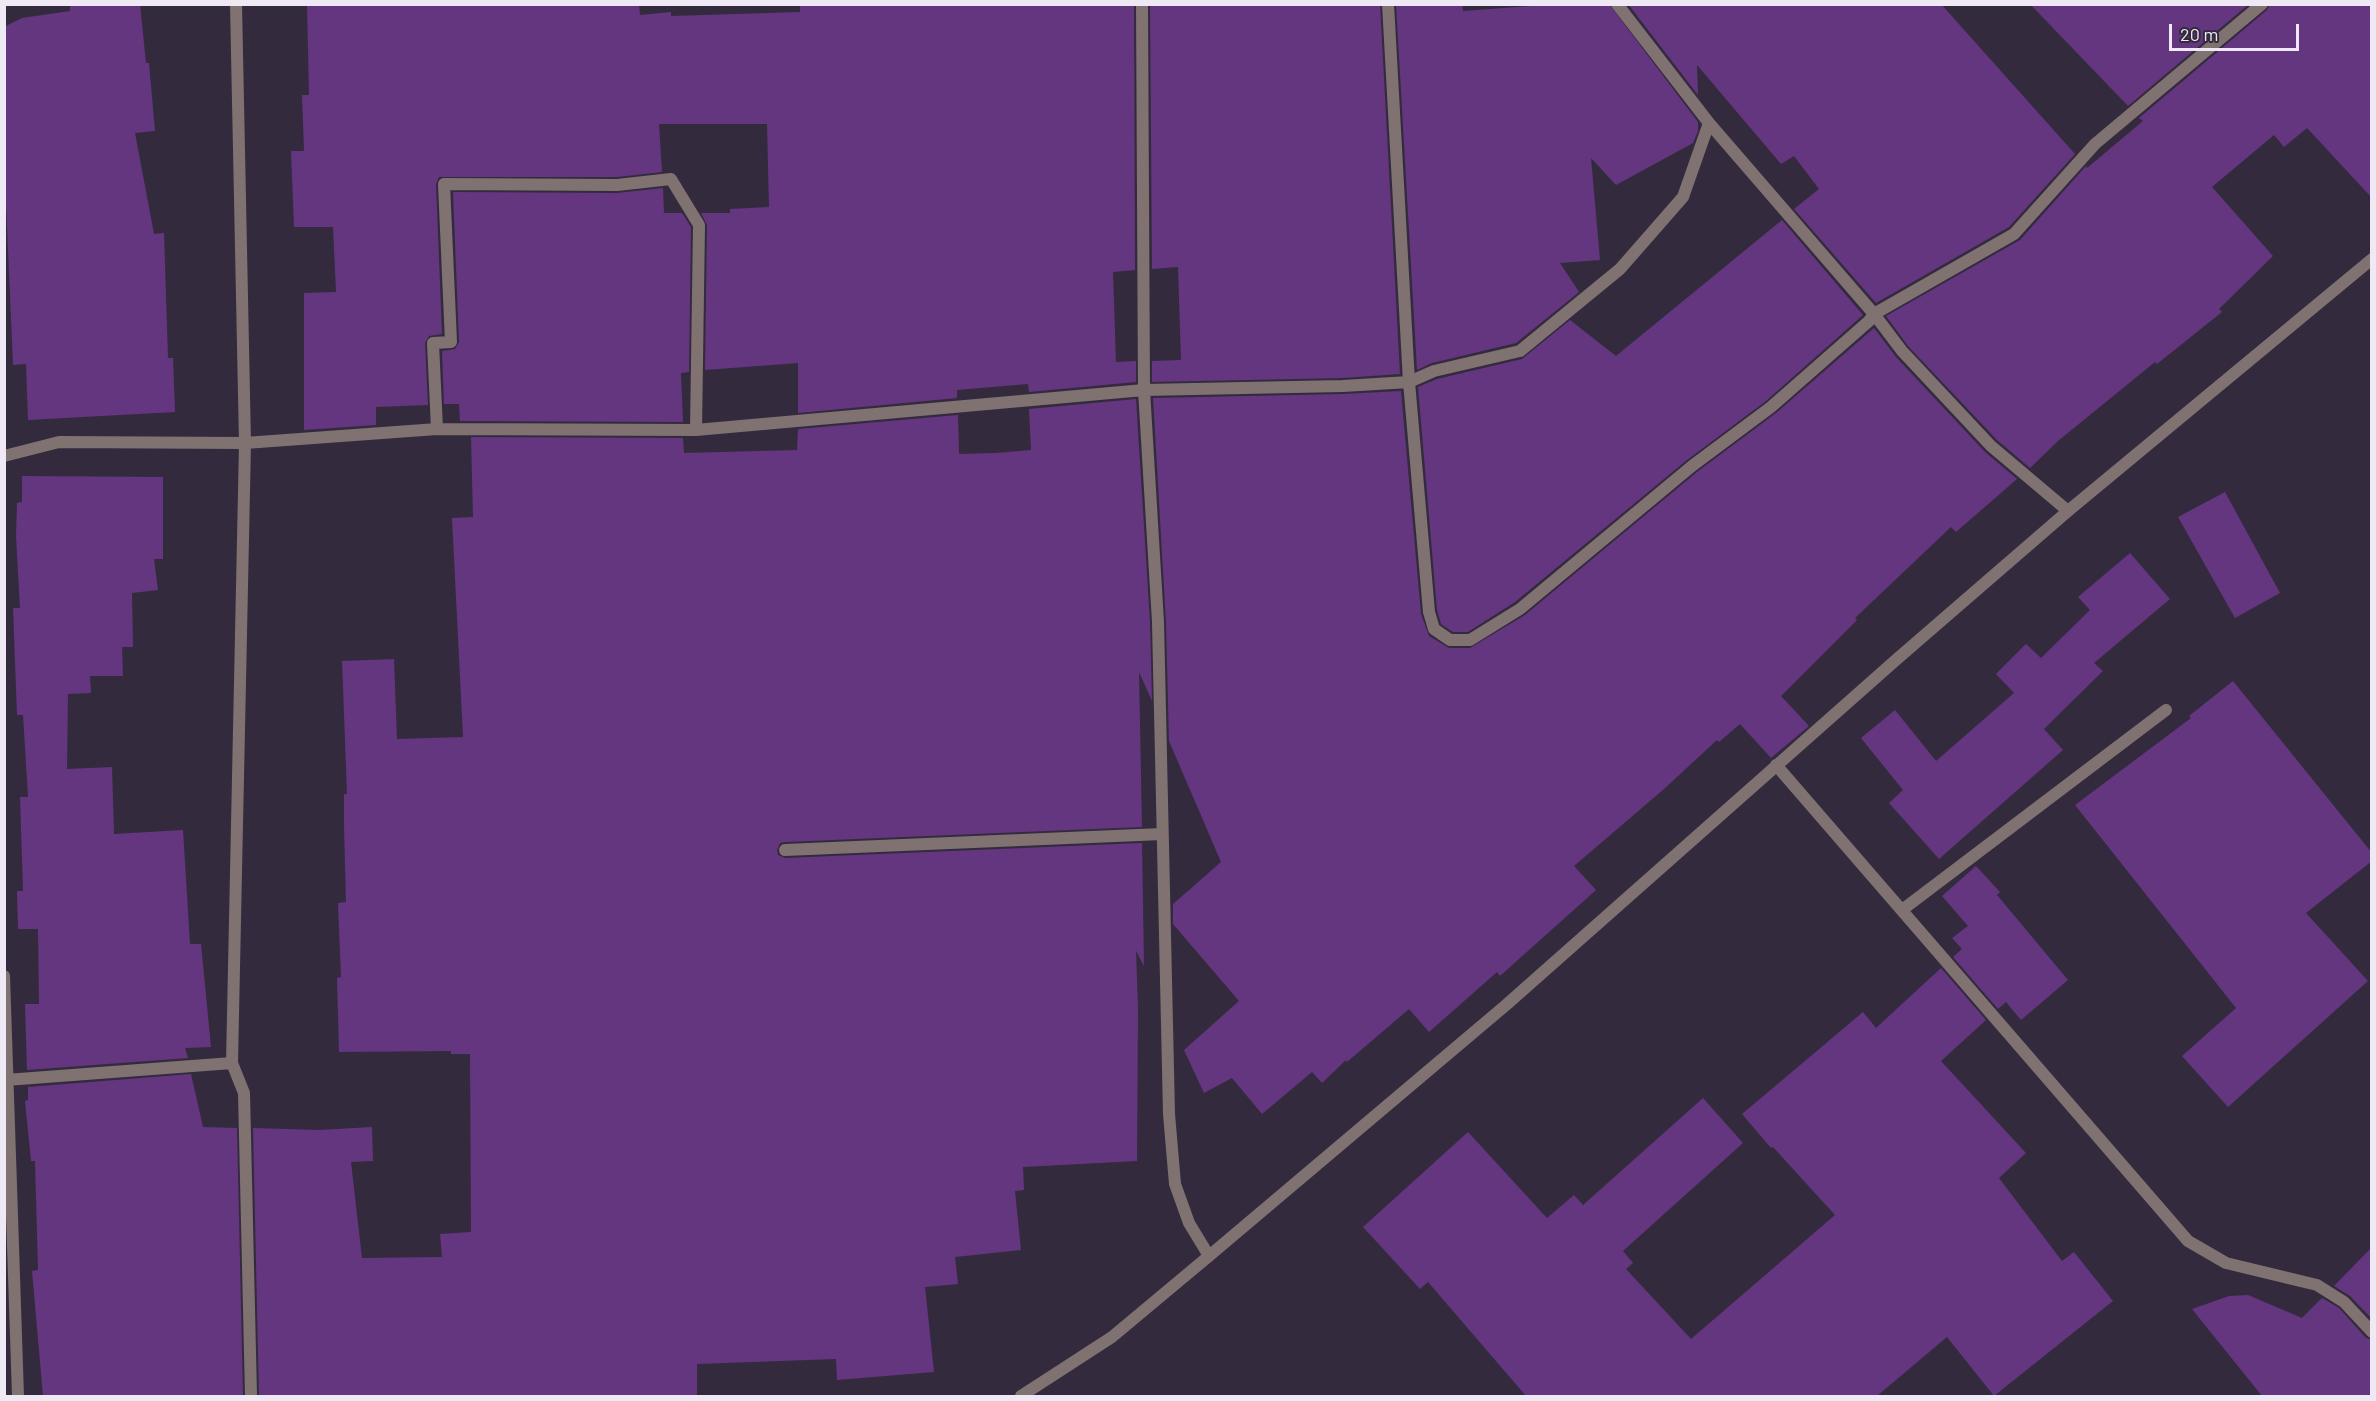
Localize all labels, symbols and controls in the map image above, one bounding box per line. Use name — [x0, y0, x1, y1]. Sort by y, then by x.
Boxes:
scale bar — [2172, 12, 2302, 50]
text: 20 m — [2180, 23, 2218, 45]

